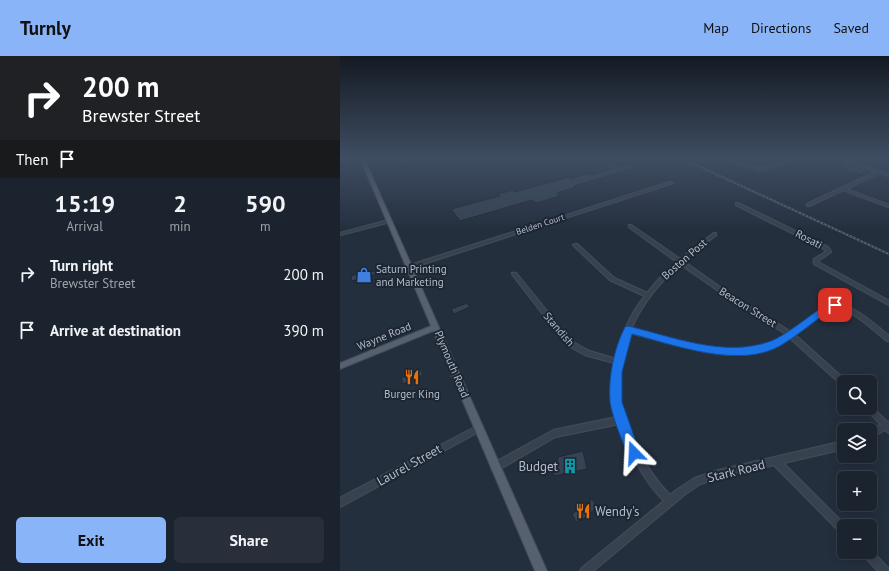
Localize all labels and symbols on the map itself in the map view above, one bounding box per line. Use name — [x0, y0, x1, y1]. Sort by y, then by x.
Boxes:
street label: Belden Court — [514, 211, 566, 237]
street label: Rosati — [793, 226, 825, 252]
street label: Boston Post — [658, 235, 710, 282]
place label: Saturn Printing and Marketing — [376, 262, 447, 289]
shop icon: Saturn Printing and Marketing — [355, 266, 373, 284]
street label: Beacon Street — [717, 284, 780, 330]
pin — [818, 288, 852, 322]
street label: Standish — [540, 309, 578, 349]
street label: Wayne Road — [355, 319, 413, 353]
street label: Plymouth Road — [432, 328, 472, 400]
restaurant icon: Burger King — [403, 368, 421, 386]
place label: Burger King — [384, 387, 440, 401]
position arrow — [613, 432, 655, 474]
street label: Laurel Street — [374, 440, 445, 490]
street label: Stark Road — [705, 456, 767, 486]
building icon: Budget — [561, 457, 579, 475]
place label: Budget — [518, 458, 559, 475]
restaurant icon: Wendy's — [574, 502, 592, 520]
place label: Wendy's — [595, 503, 640, 520]

